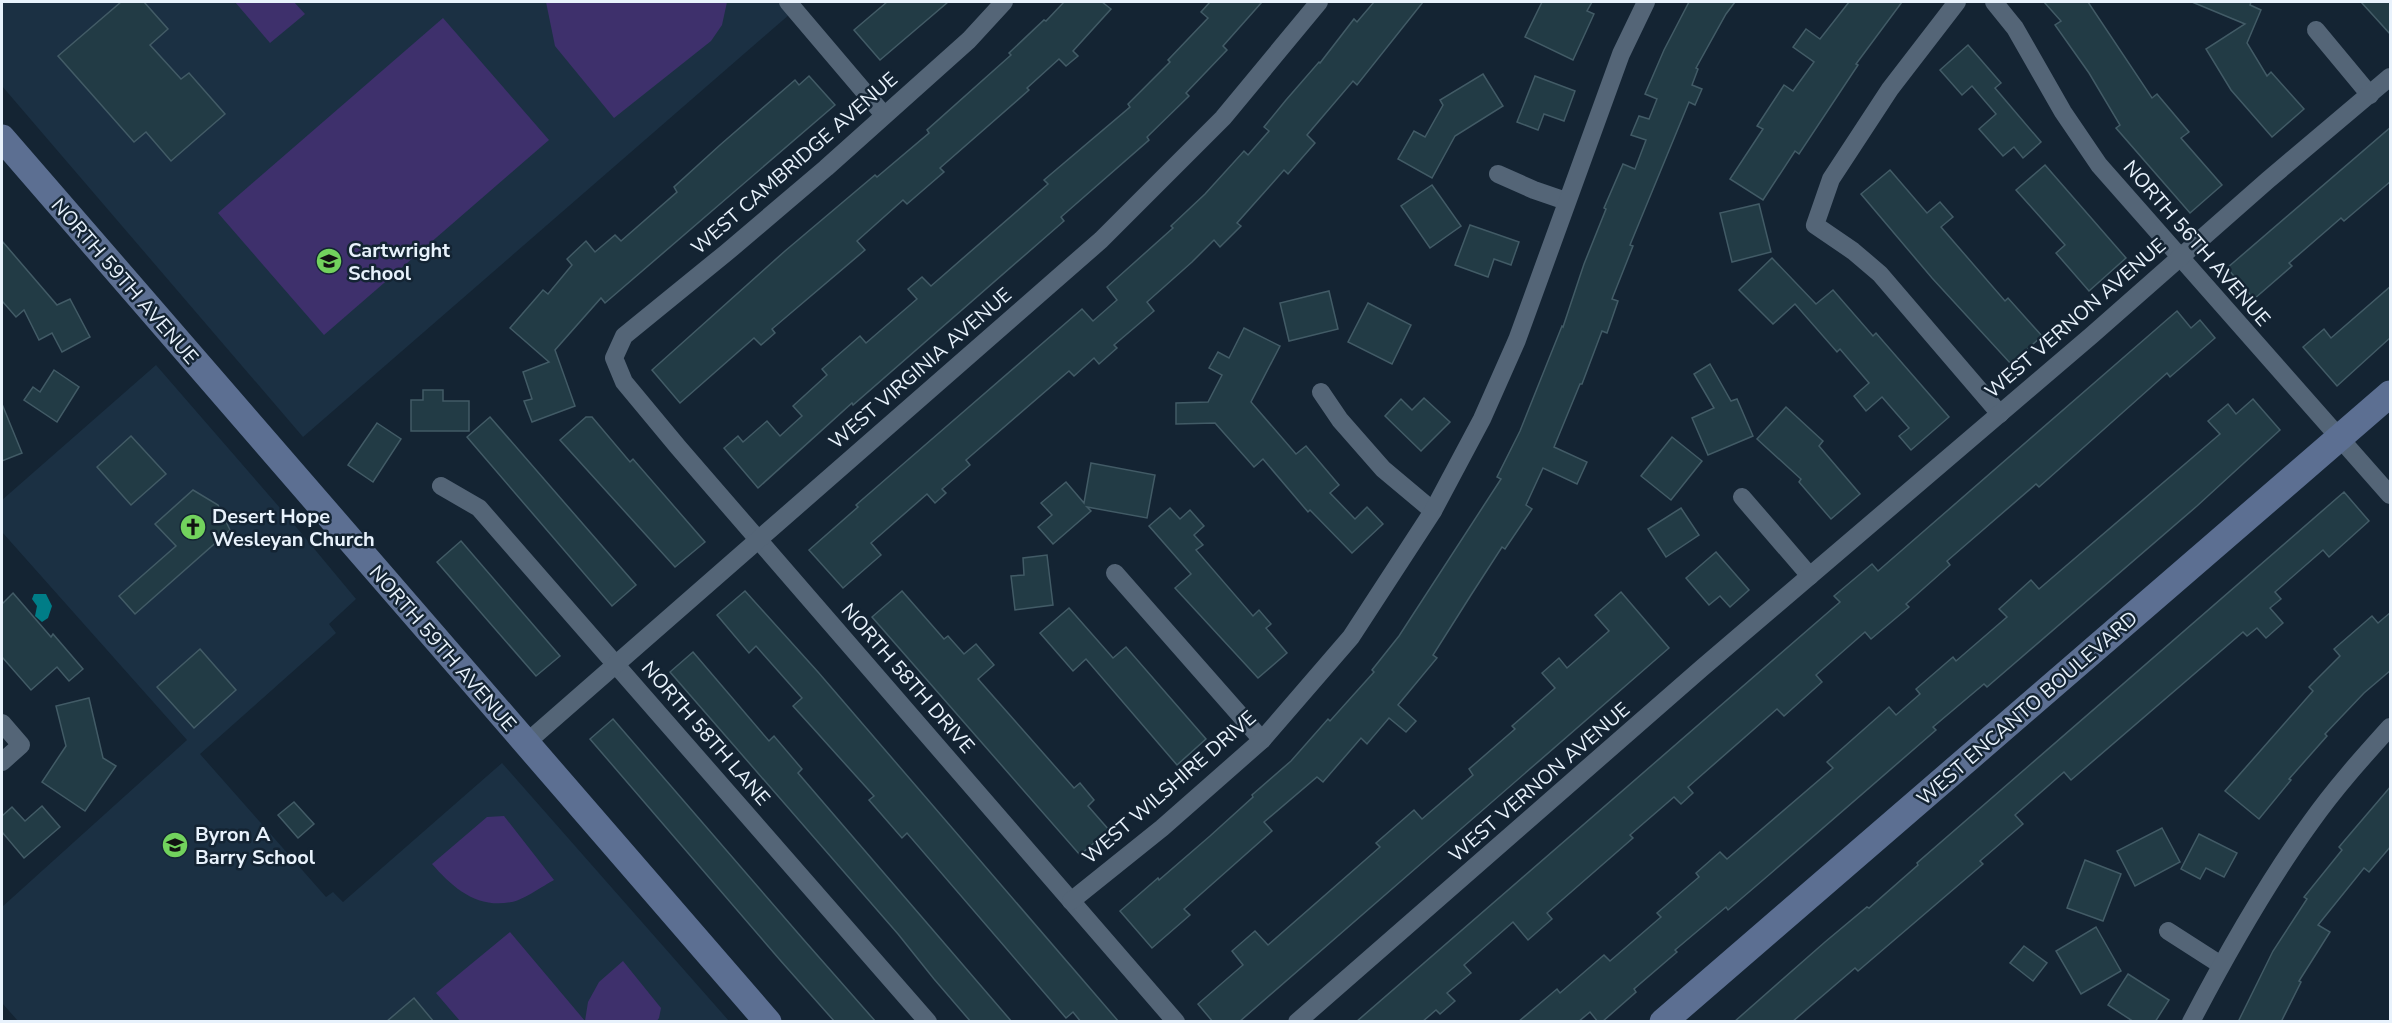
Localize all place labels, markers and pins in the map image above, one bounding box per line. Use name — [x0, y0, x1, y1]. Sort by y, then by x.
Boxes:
place label: Cartwright School — [348, 237, 450, 287]
school or university icon: Cartwright School — [314, 246, 344, 276]
place label: Desert Hope Wesleyan Church — [212, 503, 375, 553]
church icon: Desert Hope Wesleyan Church — [178, 512, 208, 542]
place label: Byron A Barry School — [195, 821, 316, 871]
school or university icon: Byron A Barry School — [160, 830, 190, 860]

